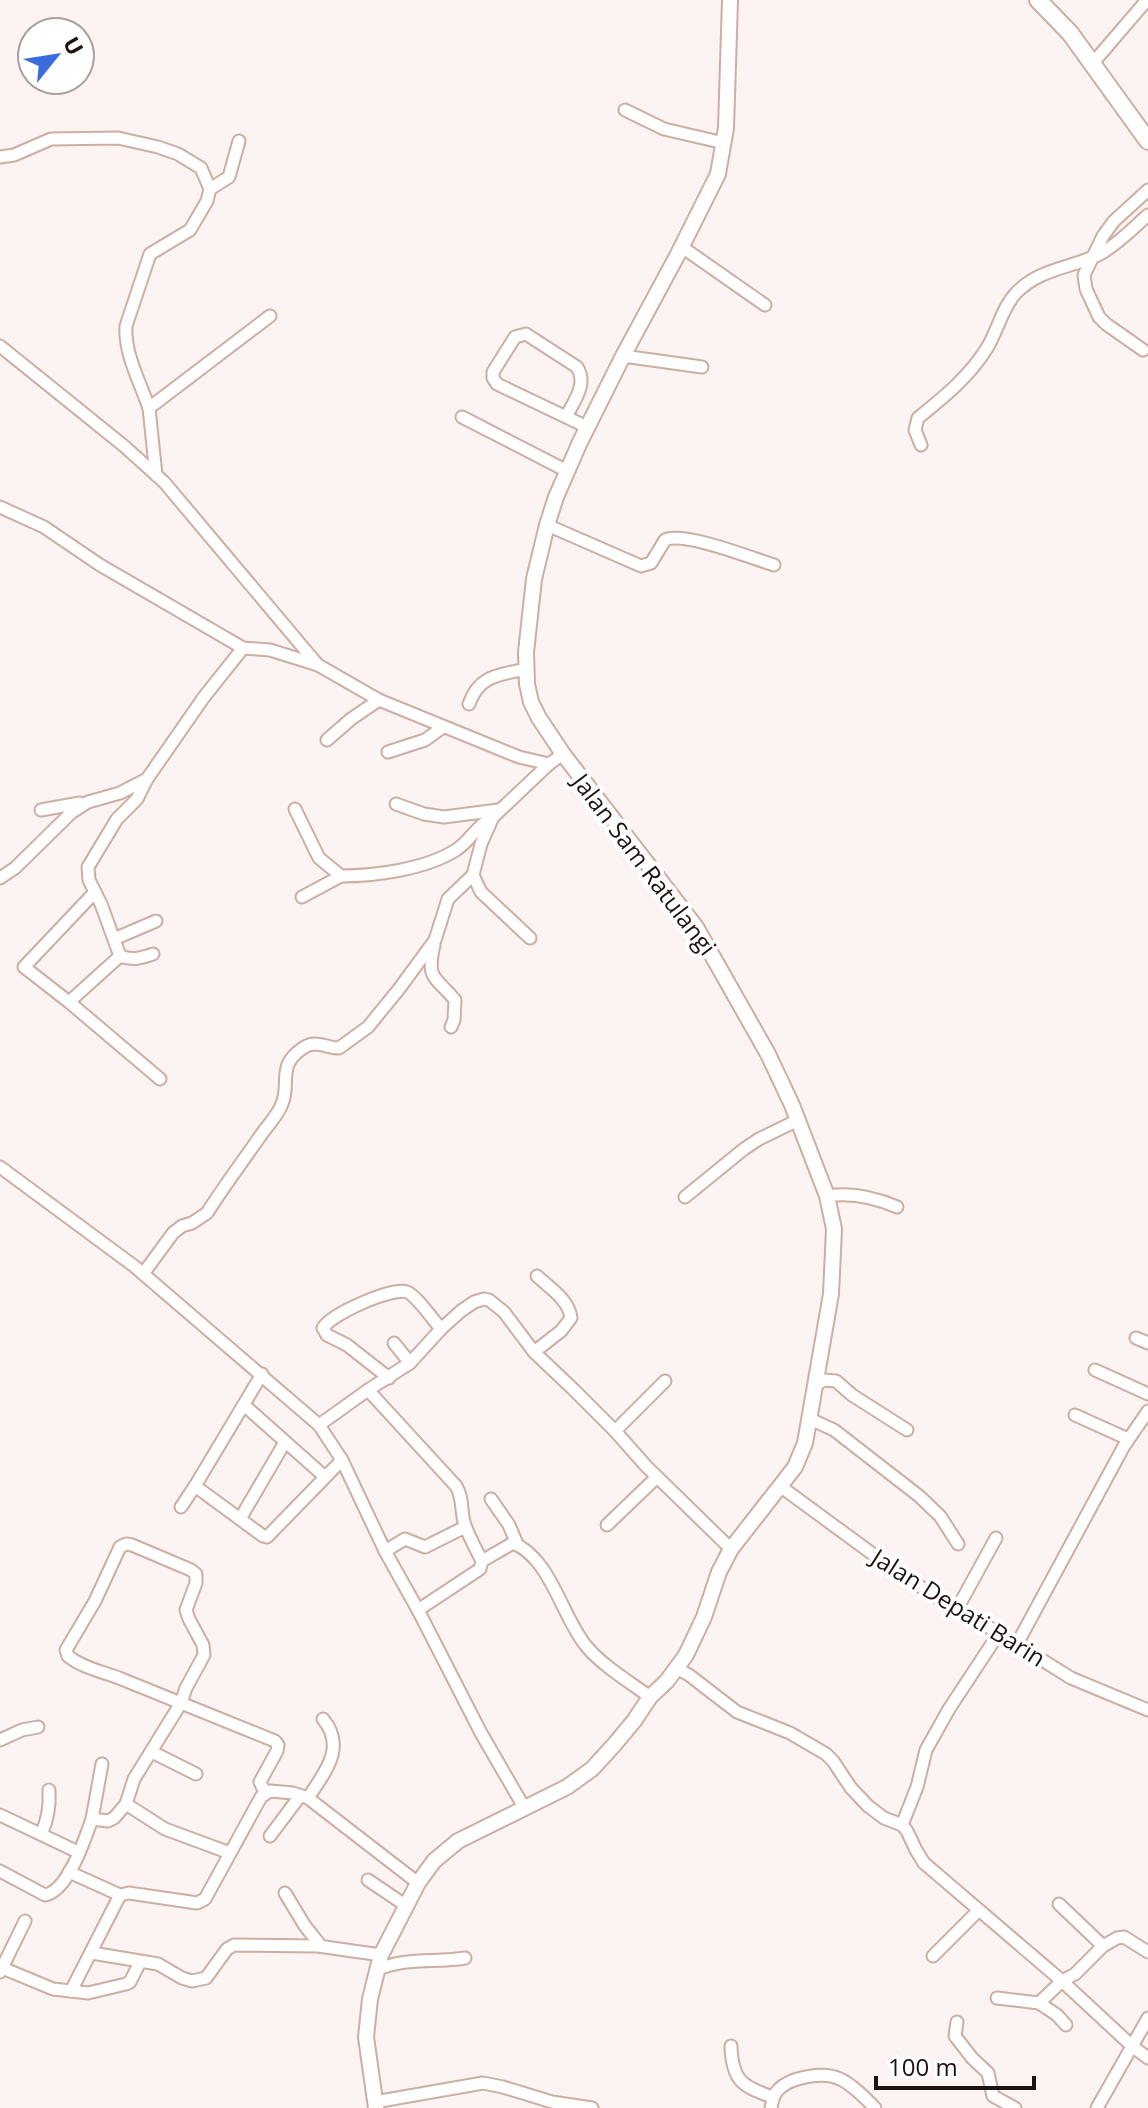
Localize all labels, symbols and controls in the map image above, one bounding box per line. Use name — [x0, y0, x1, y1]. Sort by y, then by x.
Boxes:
north arrow — [16, 16, 96, 96]
text: U — [57, 31, 91, 60]
street label: Jalan Sam Ratulangi — [565, 765, 724, 962]
street label: Jalan Depati Barin — [864, 1539, 1052, 1674]
scale bar — [876, 2040, 1034, 2090]
text: 100 m — [888, 2050, 958, 2083]

